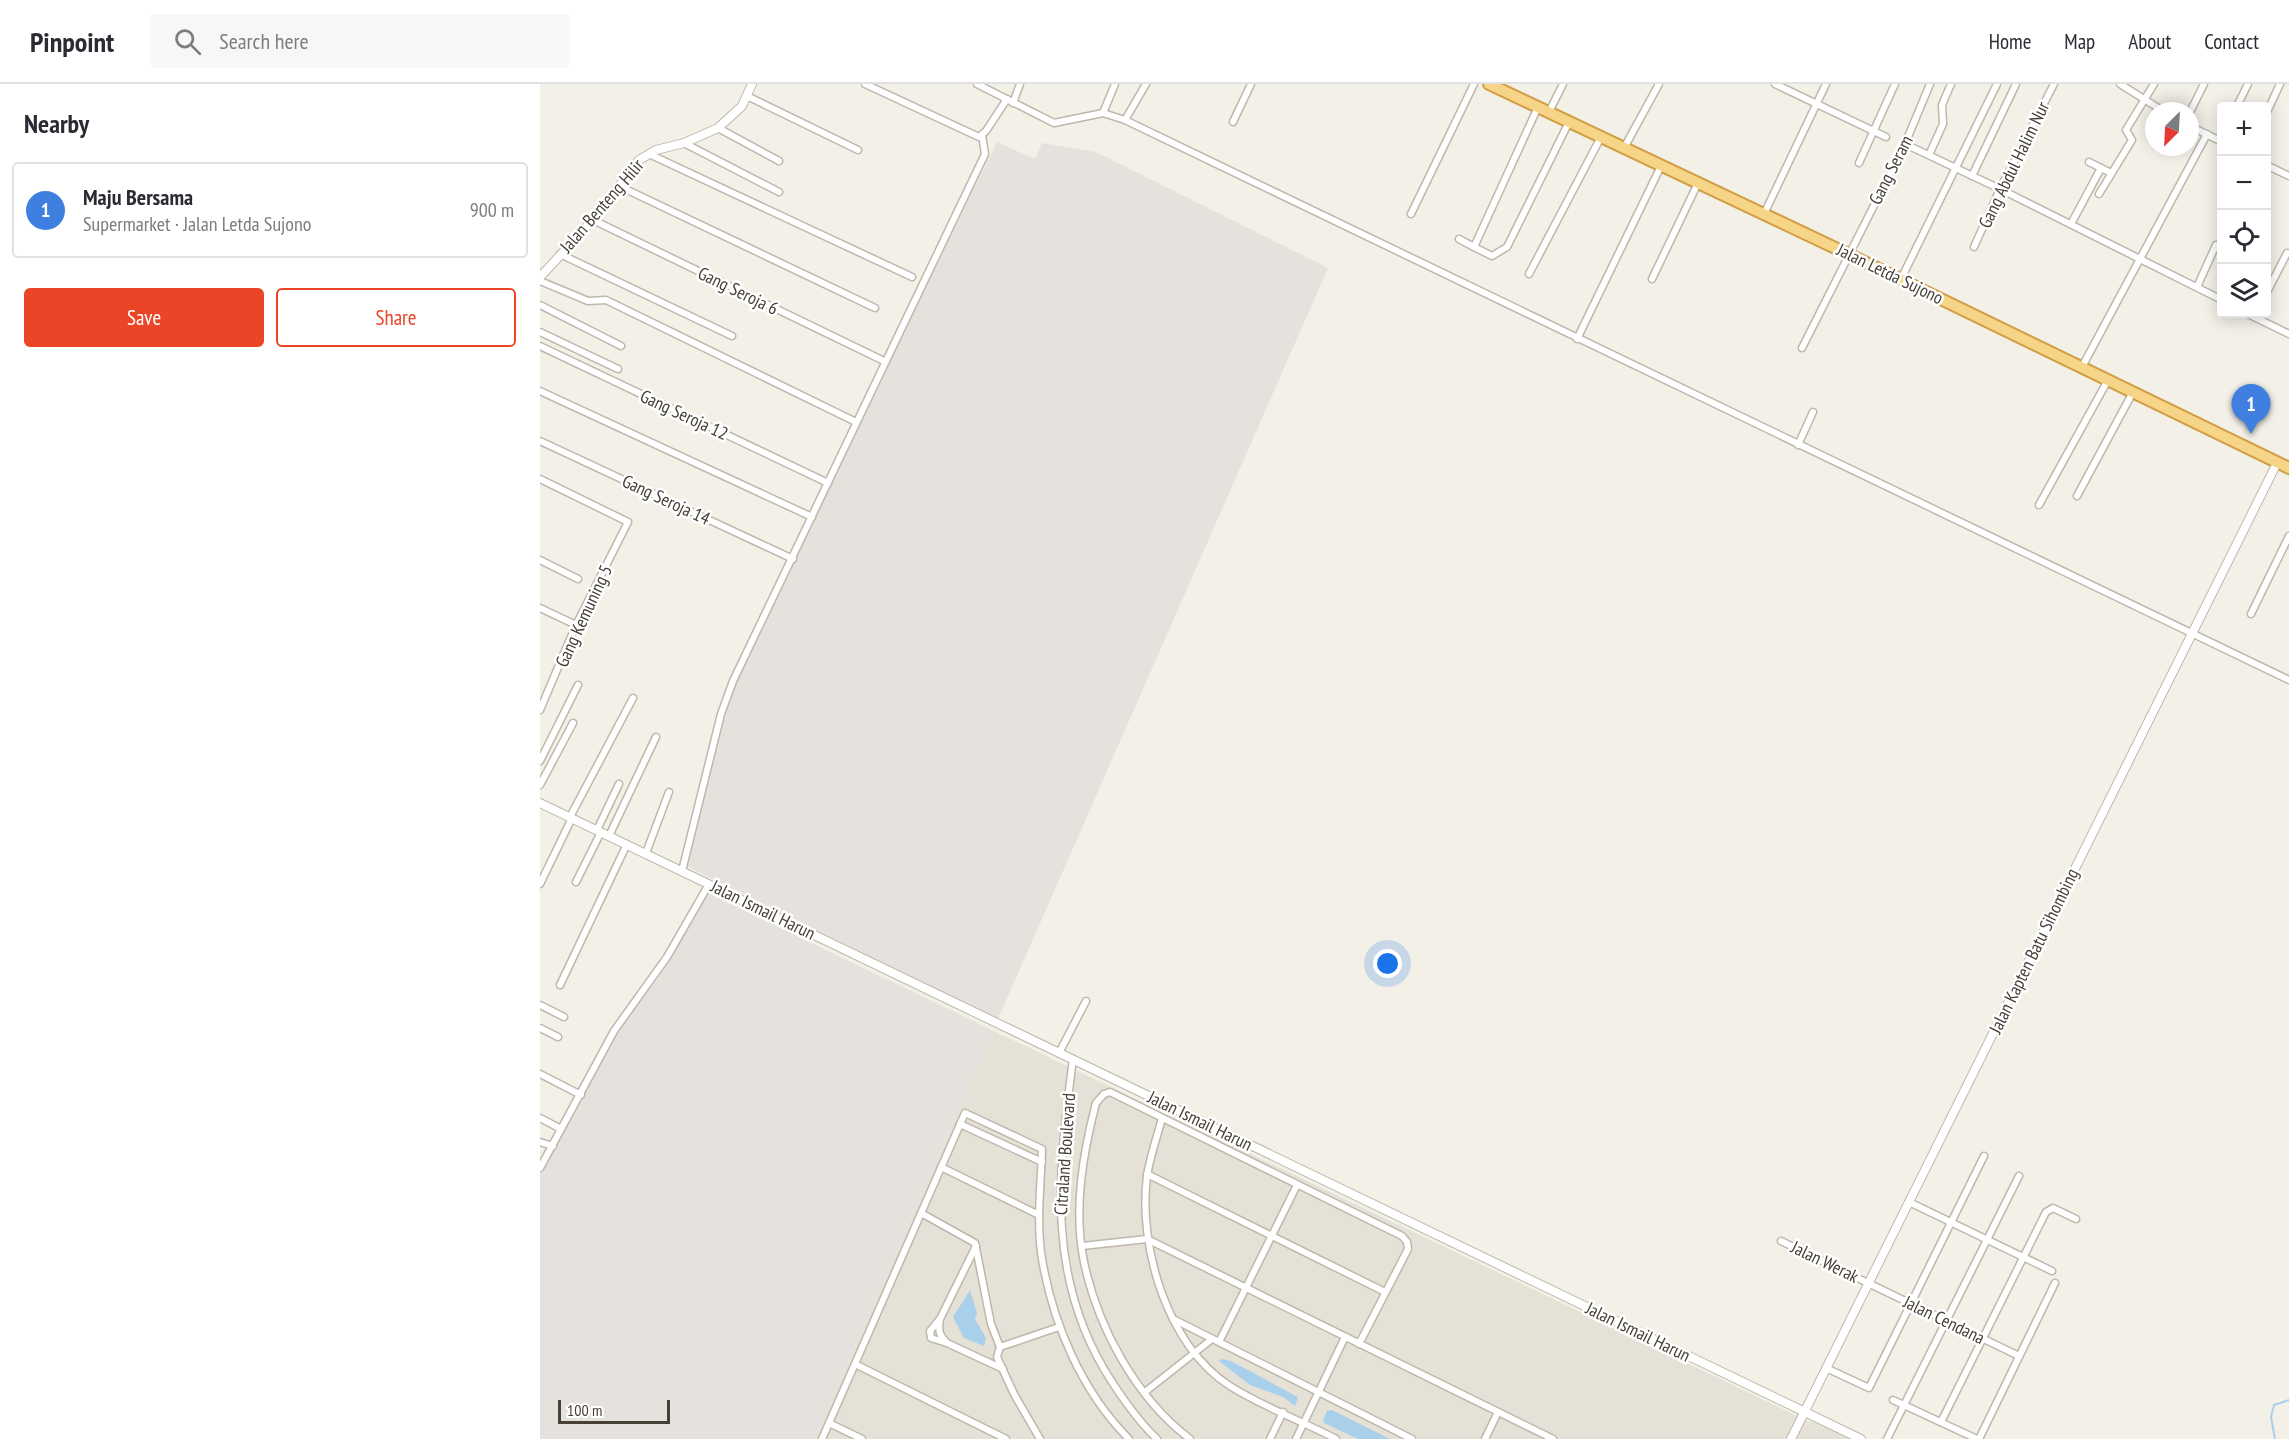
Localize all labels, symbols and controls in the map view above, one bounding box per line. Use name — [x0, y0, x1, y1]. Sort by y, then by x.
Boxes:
search box — [150, 14, 570, 68]
text: Pinpoint — [30, 23, 114, 60]
icon: search — [171, 25, 204, 58]
text: Search here — [219, 27, 309, 55]
text: Home — [1989, 28, 2031, 55]
text: Map — [2064, 28, 2095, 55]
text: About — [2128, 28, 2171, 55]
text: Contact — [2204, 28, 2259, 55]
street label: Gang Abdul Halim Nur — [1973, 98, 2054, 232]
north arrow — [2145, 102, 2199, 156]
map controls — [2217, 102, 2271, 318]
button: + — [2217, 102, 2271, 156]
text: Nearby — [24, 107, 89, 140]
street label: Gang Seram — [1863, 131, 1918, 208]
street label: Jalan Benteng Hilir — [554, 154, 649, 258]
button: − — [2217, 156, 2271, 210]
text: Maju Bersama — [83, 183, 193, 211]
text: 1 — [41, 197, 50, 223]
text: 900 m — [470, 197, 514, 223]
button: locate — [2217, 210, 2271, 264]
text: Supermarket · Jalan Letda Sujono — [83, 211, 311, 237]
street label: Jalan Letda Sujono — [1832, 237, 1947, 309]
street label: Gang Seroja 6 — [694, 261, 782, 320]
button: layers — [2217, 264, 2271, 318]
button: Save — [24, 288, 264, 347]
button: Share — [276, 288, 516, 347]
street label: Gang Seroja 12 — [637, 384, 732, 445]
pin: 1 — [2232, 384, 2270, 434]
street label: Gang Seroja 14 — [619, 469, 714, 530]
street label: Gang Kemuning 5 — [550, 561, 617, 671]
street label: Jalan Kapten Batu Sihombing — [1983, 864, 2084, 1038]
street label: Jalan Ismail Harun — [706, 874, 819, 945]
your location — [1373, 949, 1402, 978]
street label: Jalan Ismail Harun — [1143, 1085, 1256, 1156]
street label: Citraland Boulevard — [1049, 1092, 1080, 1216]
street label: Jalan Werak — [1787, 1235, 1863, 1288]
street label: Jalan Cendana — [1899, 1290, 1989, 1349]
street label: Jalan Ismail Harun — [1581, 1296, 1694, 1367]
scale bar — [558, 1397, 670, 1424]
text: 100 m — [567, 1400, 602, 1420]

